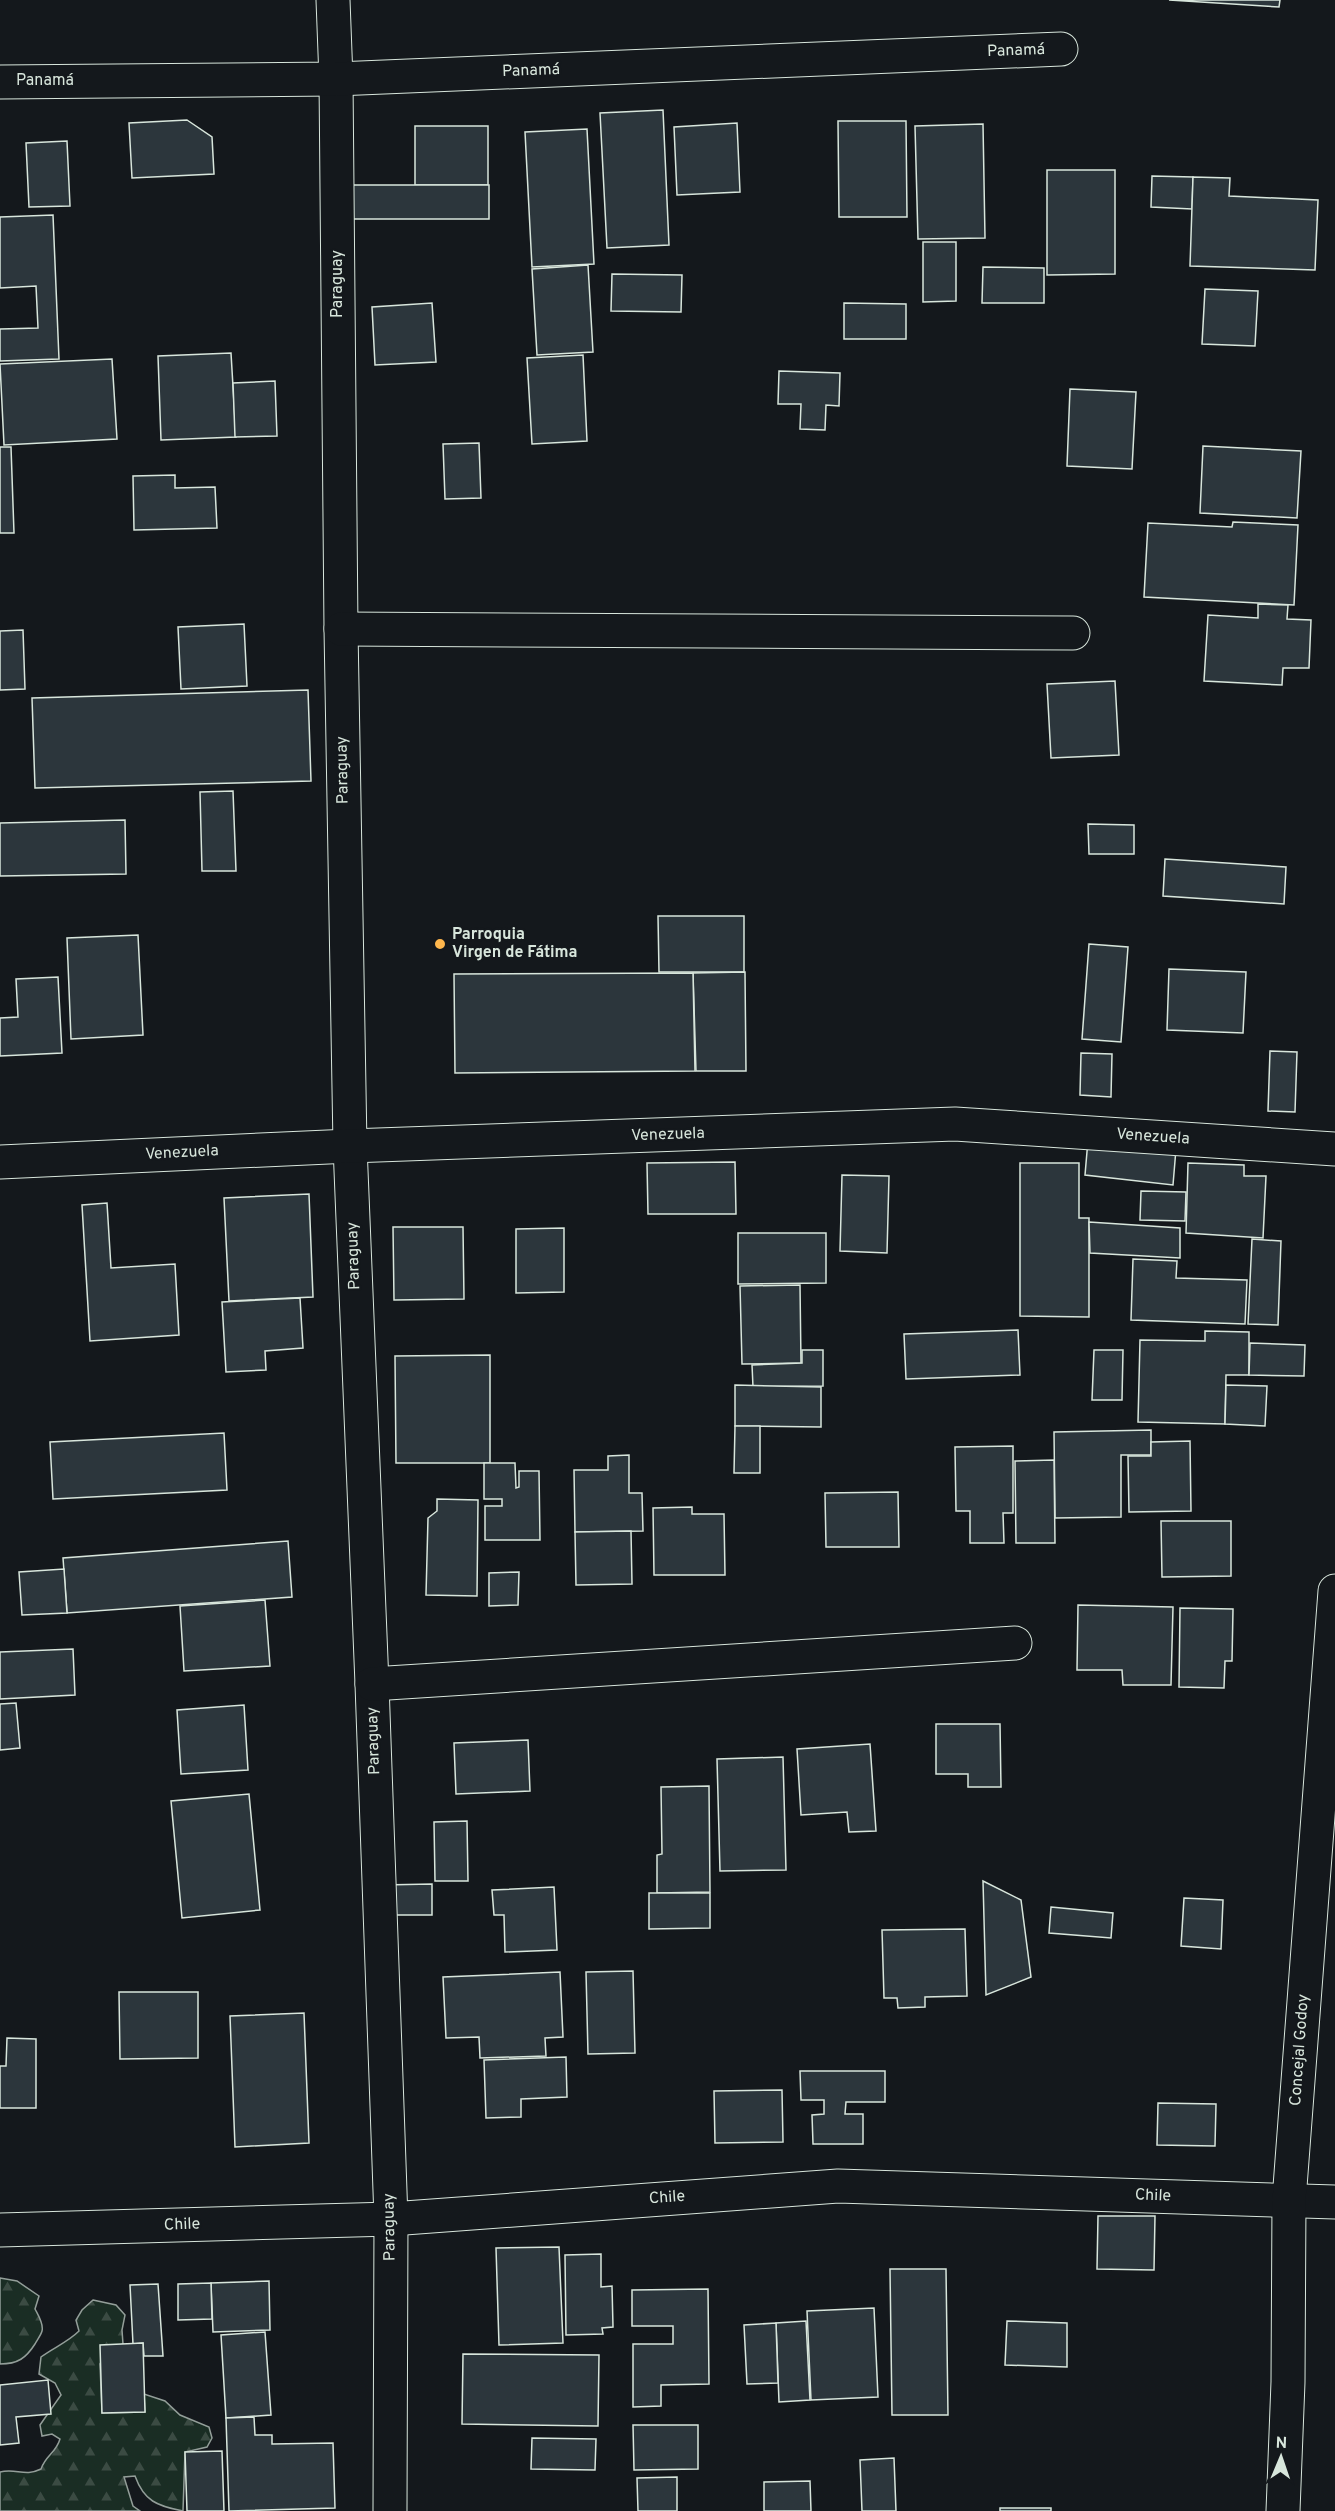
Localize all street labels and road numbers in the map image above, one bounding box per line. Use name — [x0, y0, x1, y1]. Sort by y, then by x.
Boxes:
street label: Panamá — [987, 40, 1045, 62]
street label: Panamá — [502, 60, 560, 82]
street label: Panamá — [16, 71, 74, 91]
street label: Paraguay — [328, 250, 348, 318]
street label: Paraguay — [332, 736, 354, 804]
street label: Venezuela — [631, 1124, 705, 1146]
street label: Venezuela — [1116, 1124, 1190, 1150]
street label: Venezuela — [145, 1141, 219, 1165]
street label: Paraguay — [343, 1222, 365, 1290]
street label: Paraguay — [363, 1707, 385, 1775]
street label: Concejal Godoy — [1286, 1993, 1314, 2107]
street label: Chile — [1135, 2185, 1171, 2207]
street label: Chile — [648, 2187, 686, 2209]
street label: Paraguay — [379, 2193, 401, 2261]
street label: Chile — [164, 2214, 200, 2236]

